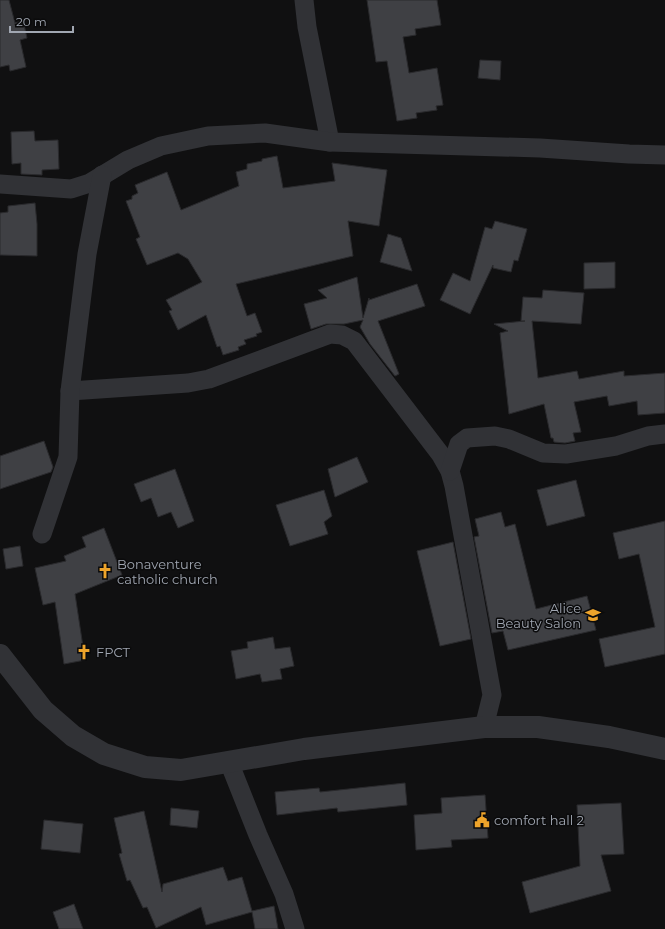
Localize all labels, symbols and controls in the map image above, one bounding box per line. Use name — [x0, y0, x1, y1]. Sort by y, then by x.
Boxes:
scale bar — [10, 8, 73, 34]
text: 20 m — [16, 14, 47, 29]
place label: Bonaventure catholic church — [117, 556, 218, 587]
church icon: Bonaventure catholic church — [96, 562, 114, 580]
place label: Alice Beauty Salon — [496, 600, 581, 631]
school or university icon: Alice Beauty Salon — [584, 606, 602, 624]
church icon: FPCT — [75, 643, 93, 661]
place label: FPCT — [96, 644, 131, 660]
public building icon: comfort hall 2 — [473, 811, 491, 829]
place label: comfort hall 2 — [494, 812, 584, 828]

